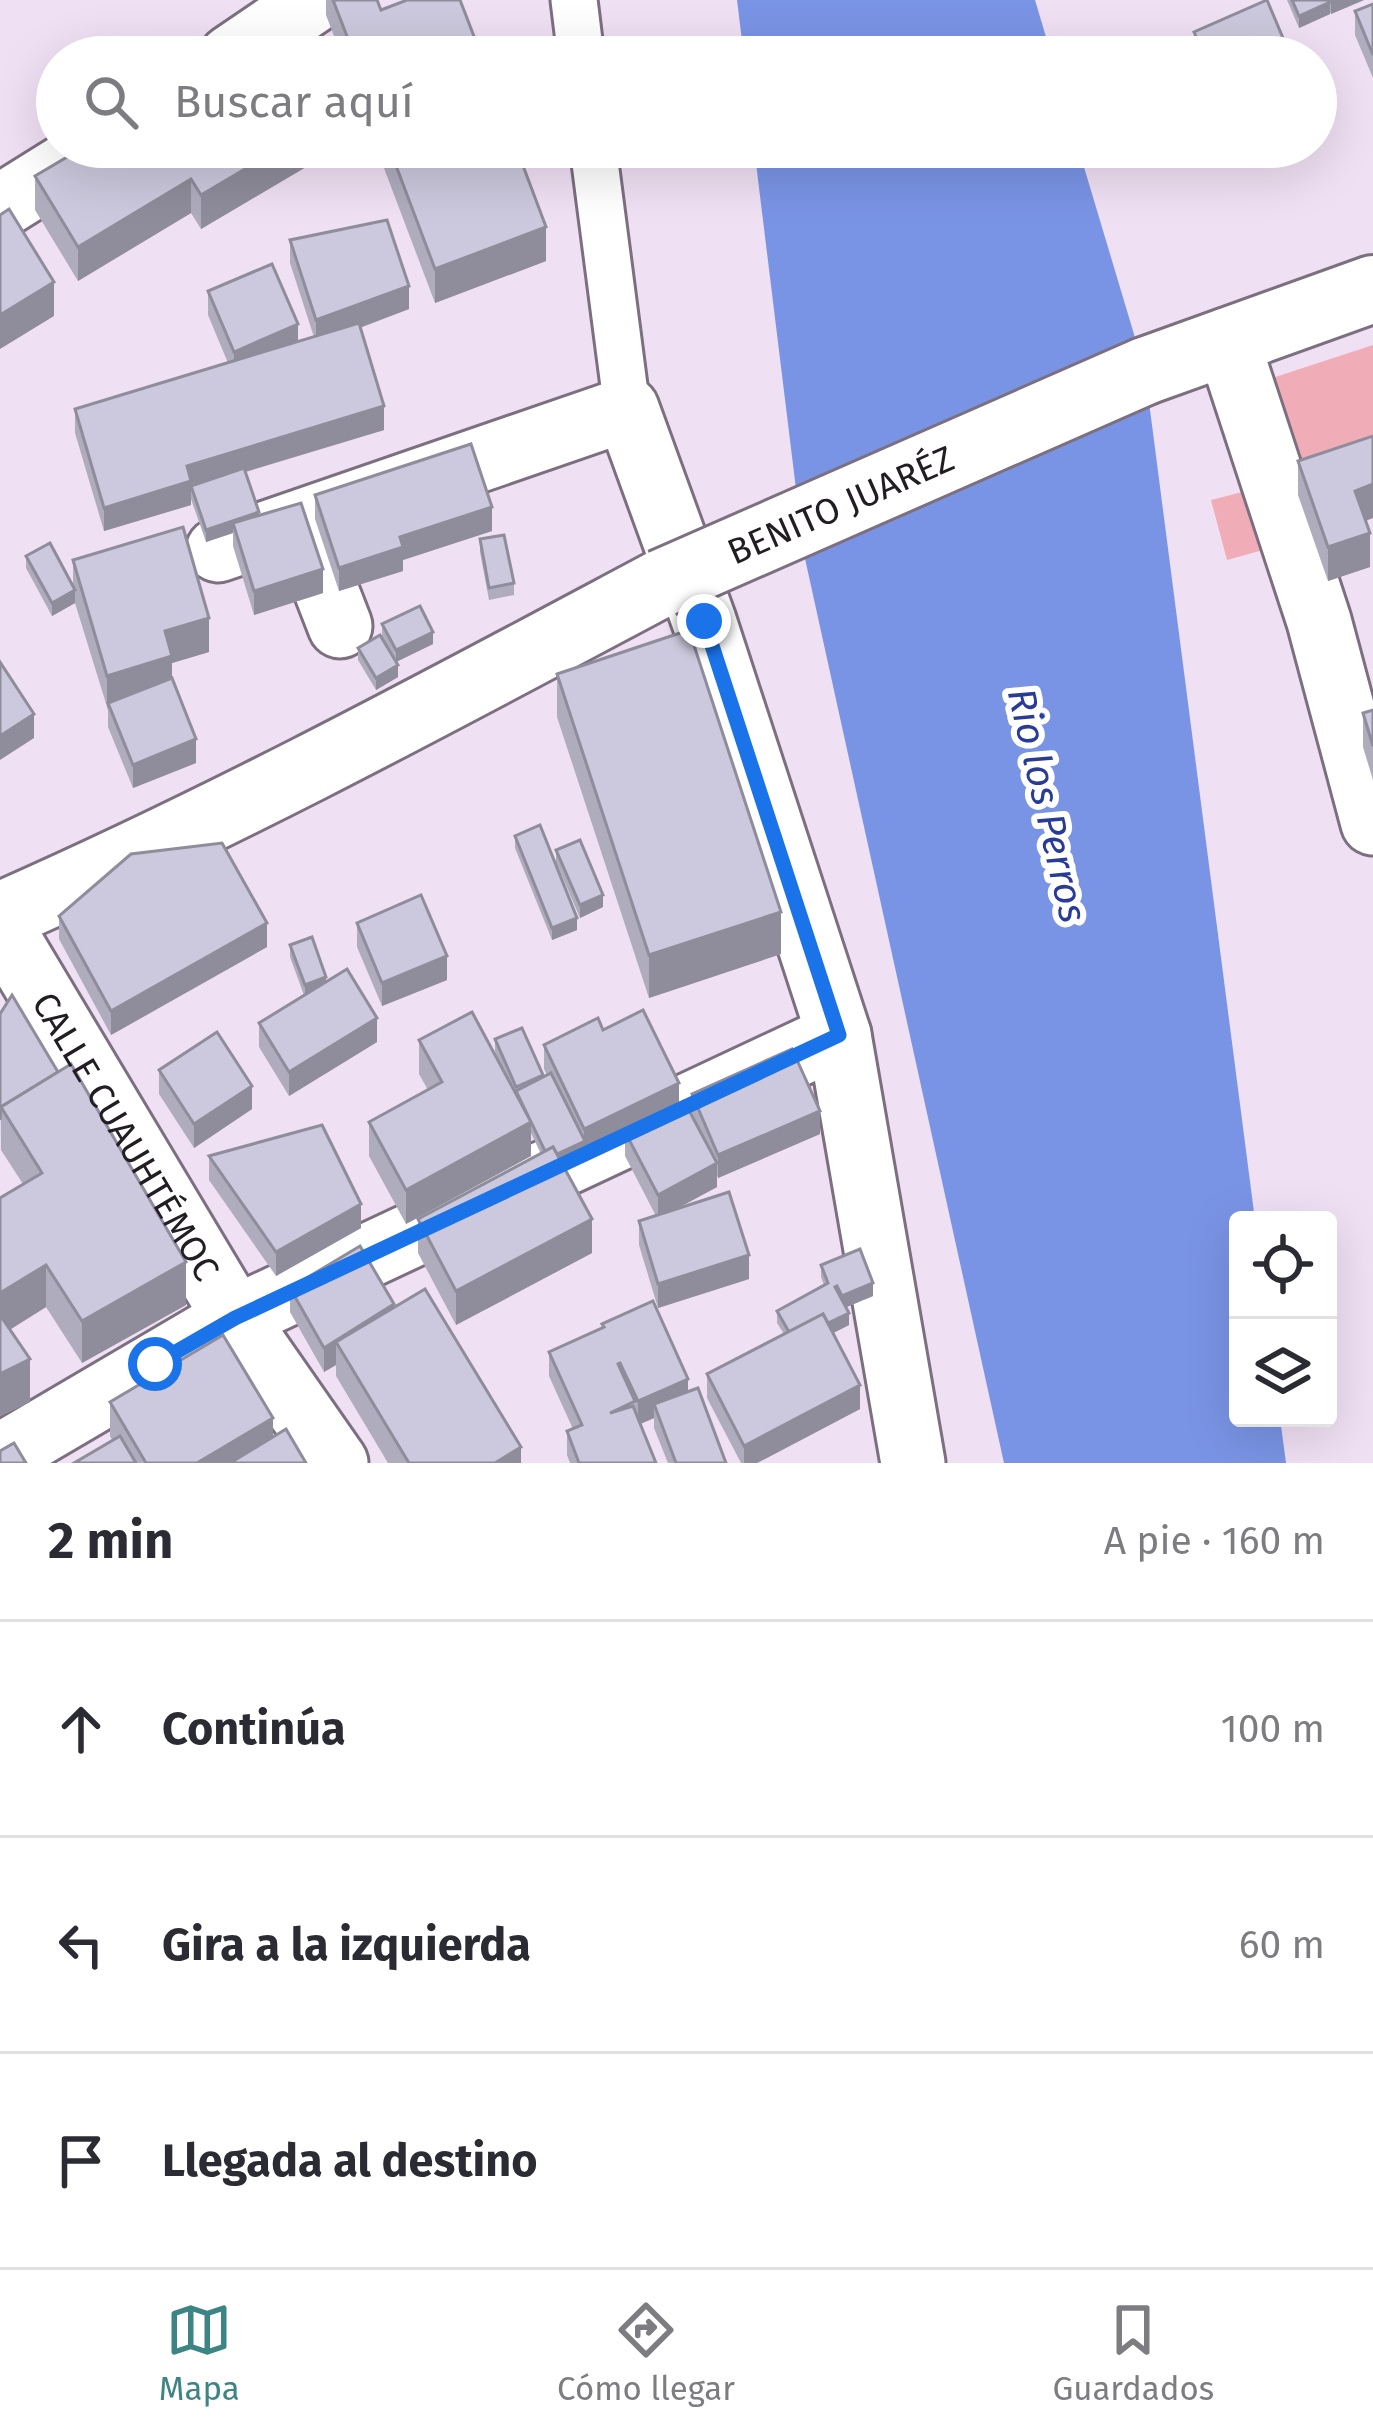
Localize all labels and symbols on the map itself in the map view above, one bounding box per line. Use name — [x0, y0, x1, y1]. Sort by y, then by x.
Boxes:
street label: BENITO JUARÉZ — [721, 437, 961, 574]
route end — [677, 594, 731, 648]
water label: Rio los Perros — [998, 684, 1096, 927]
street label: CALLE CUAUHTÉMOC — [22, 985, 228, 1289]
route start — [128, 1337, 182, 1391]

